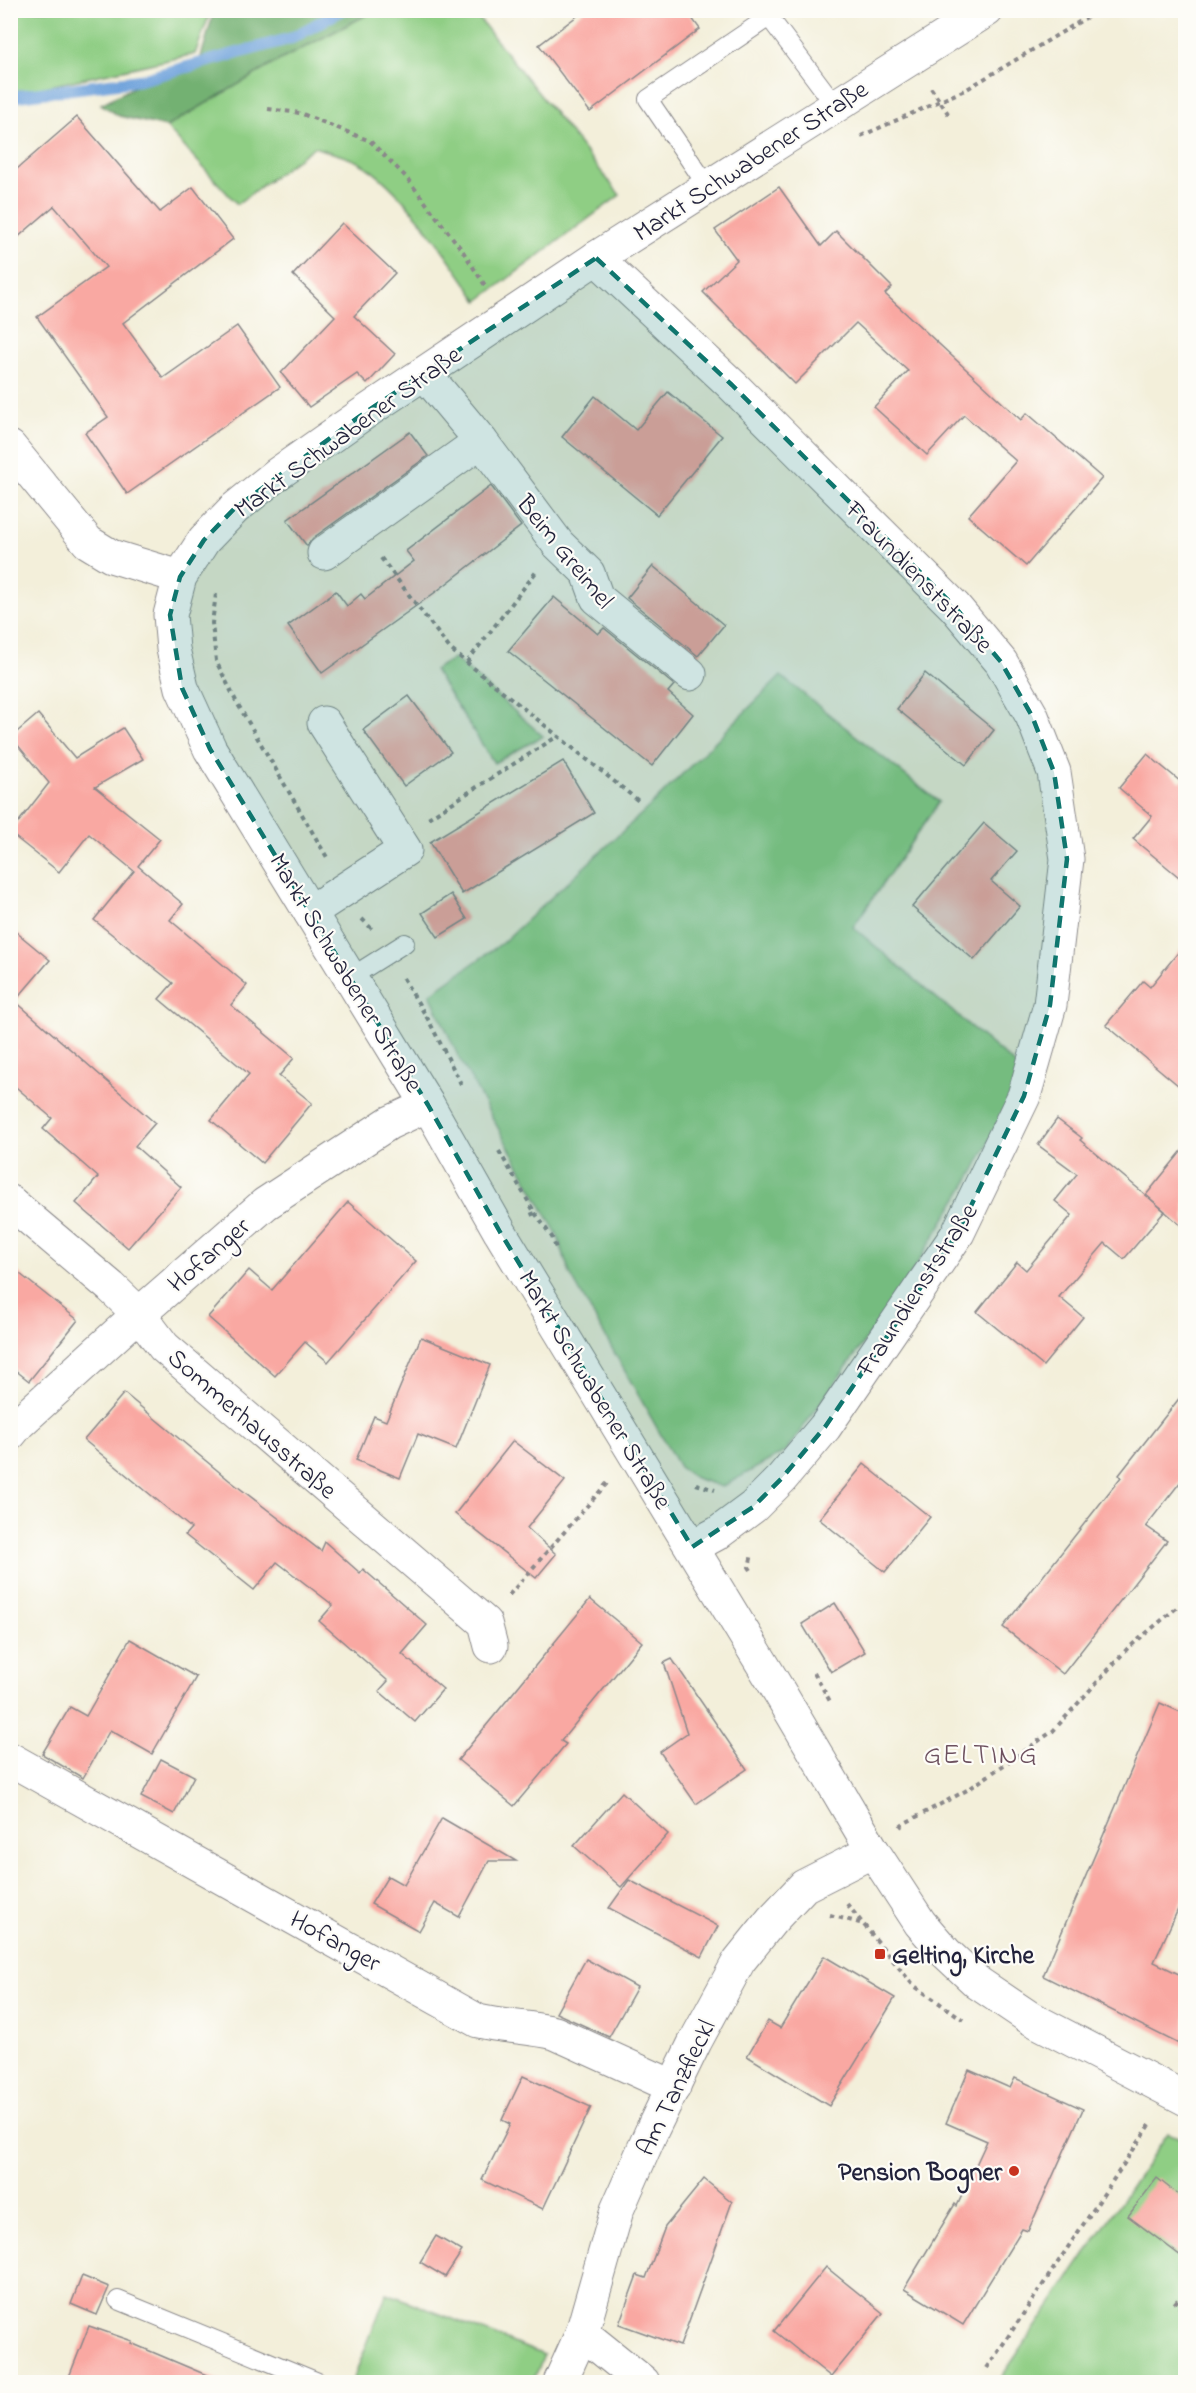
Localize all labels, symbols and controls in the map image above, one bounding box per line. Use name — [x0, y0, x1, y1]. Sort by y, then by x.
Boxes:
street label: Markt Schwabener Straße — [627, 72, 877, 253]
street label: Markt Schwabener Straße — [227, 338, 471, 529]
street label: Beim Greimel — [505, 487, 622, 618]
street label: Fraundienststraße — [834, 492, 1001, 663]
street label: Markt Schwabener Straße — [258, 847, 431, 1101]
street label: Fraundienststraße — [848, 1196, 989, 1385]
street label: Hofanger — [160, 1209, 260, 1303]
street label: Markt Schwabener Straße — [507, 1264, 680, 1518]
street label: Sommerhausstraße — [158, 1341, 345, 1510]
district label: GELTING — [924, 1736, 1038, 1777]
street label: Hofanger — [282, 1902, 388, 1984]
place label: Gelting, Kirche — [892, 1938, 1035, 1977]
marker: Gelting, Kirche — [873, 1947, 887, 1961]
street label: Am Tanzfleckl — [628, 2014, 727, 2163]
place label: Pension Bogner — [838, 2155, 1003, 2194]
marker: Pension Bogner — [1007, 2164, 1021, 2178]

